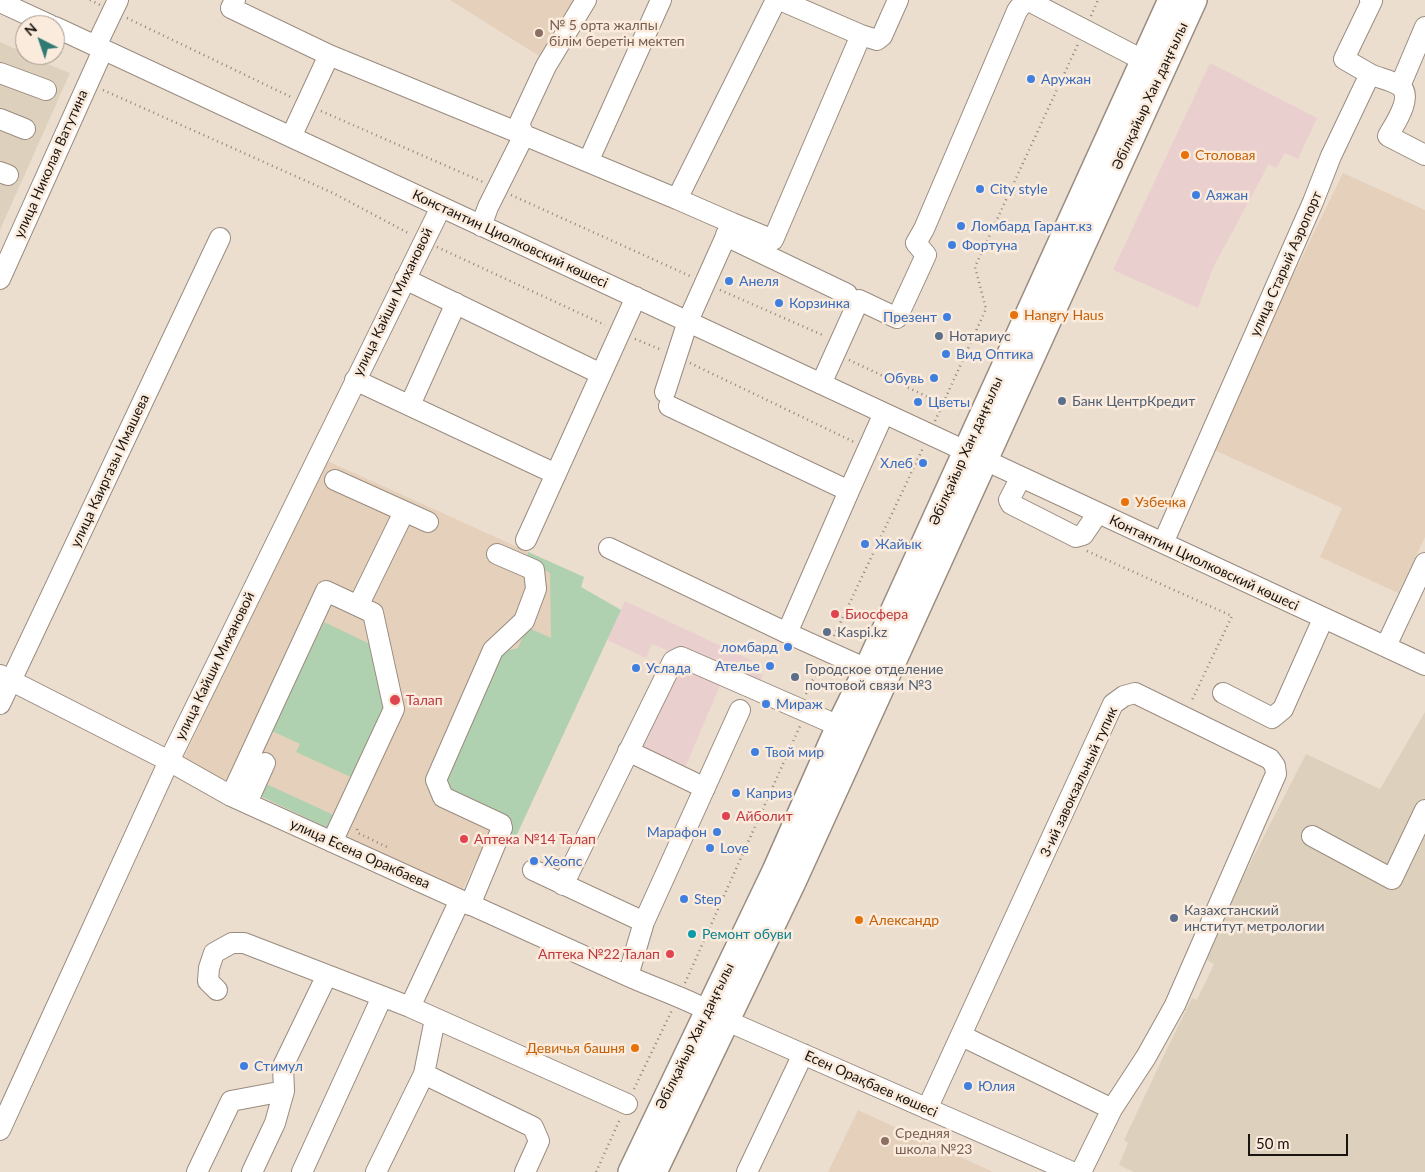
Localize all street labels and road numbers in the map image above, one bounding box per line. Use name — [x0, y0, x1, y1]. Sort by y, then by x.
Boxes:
street label: Әбілқайыр Хан даңғылы — [1108, 20, 1192, 172]
street label: улица Николая Ватутина — [11, 87, 91, 241]
street label: Константин Циолковский көшесі — [410, 186, 610, 292]
street label: улица Старый Аэропорт — [1246, 189, 1326, 339]
street label: улица Кайши Михановой — [350, 225, 436, 379]
street label: Әбілқайыр Хан даңғылы — [926, 374, 1006, 528]
street label: улица Каиргазы Имашева — [67, 392, 153, 550]
street label: Контантин Циолковский көшесі — [1107, 512, 1301, 614]
street label: улица Кайши Михановой — [172, 589, 258, 743]
street label: 3-ий завокзальный тупик — [1037, 704, 1121, 860]
street label: улица Есена Оракбаева — [287, 816, 433, 892]
street label: Әбілқайыр Хан даңғылы — [652, 960, 738, 1112]
street label: Есен Орақбаев көшесі — [802, 1047, 940, 1121]

